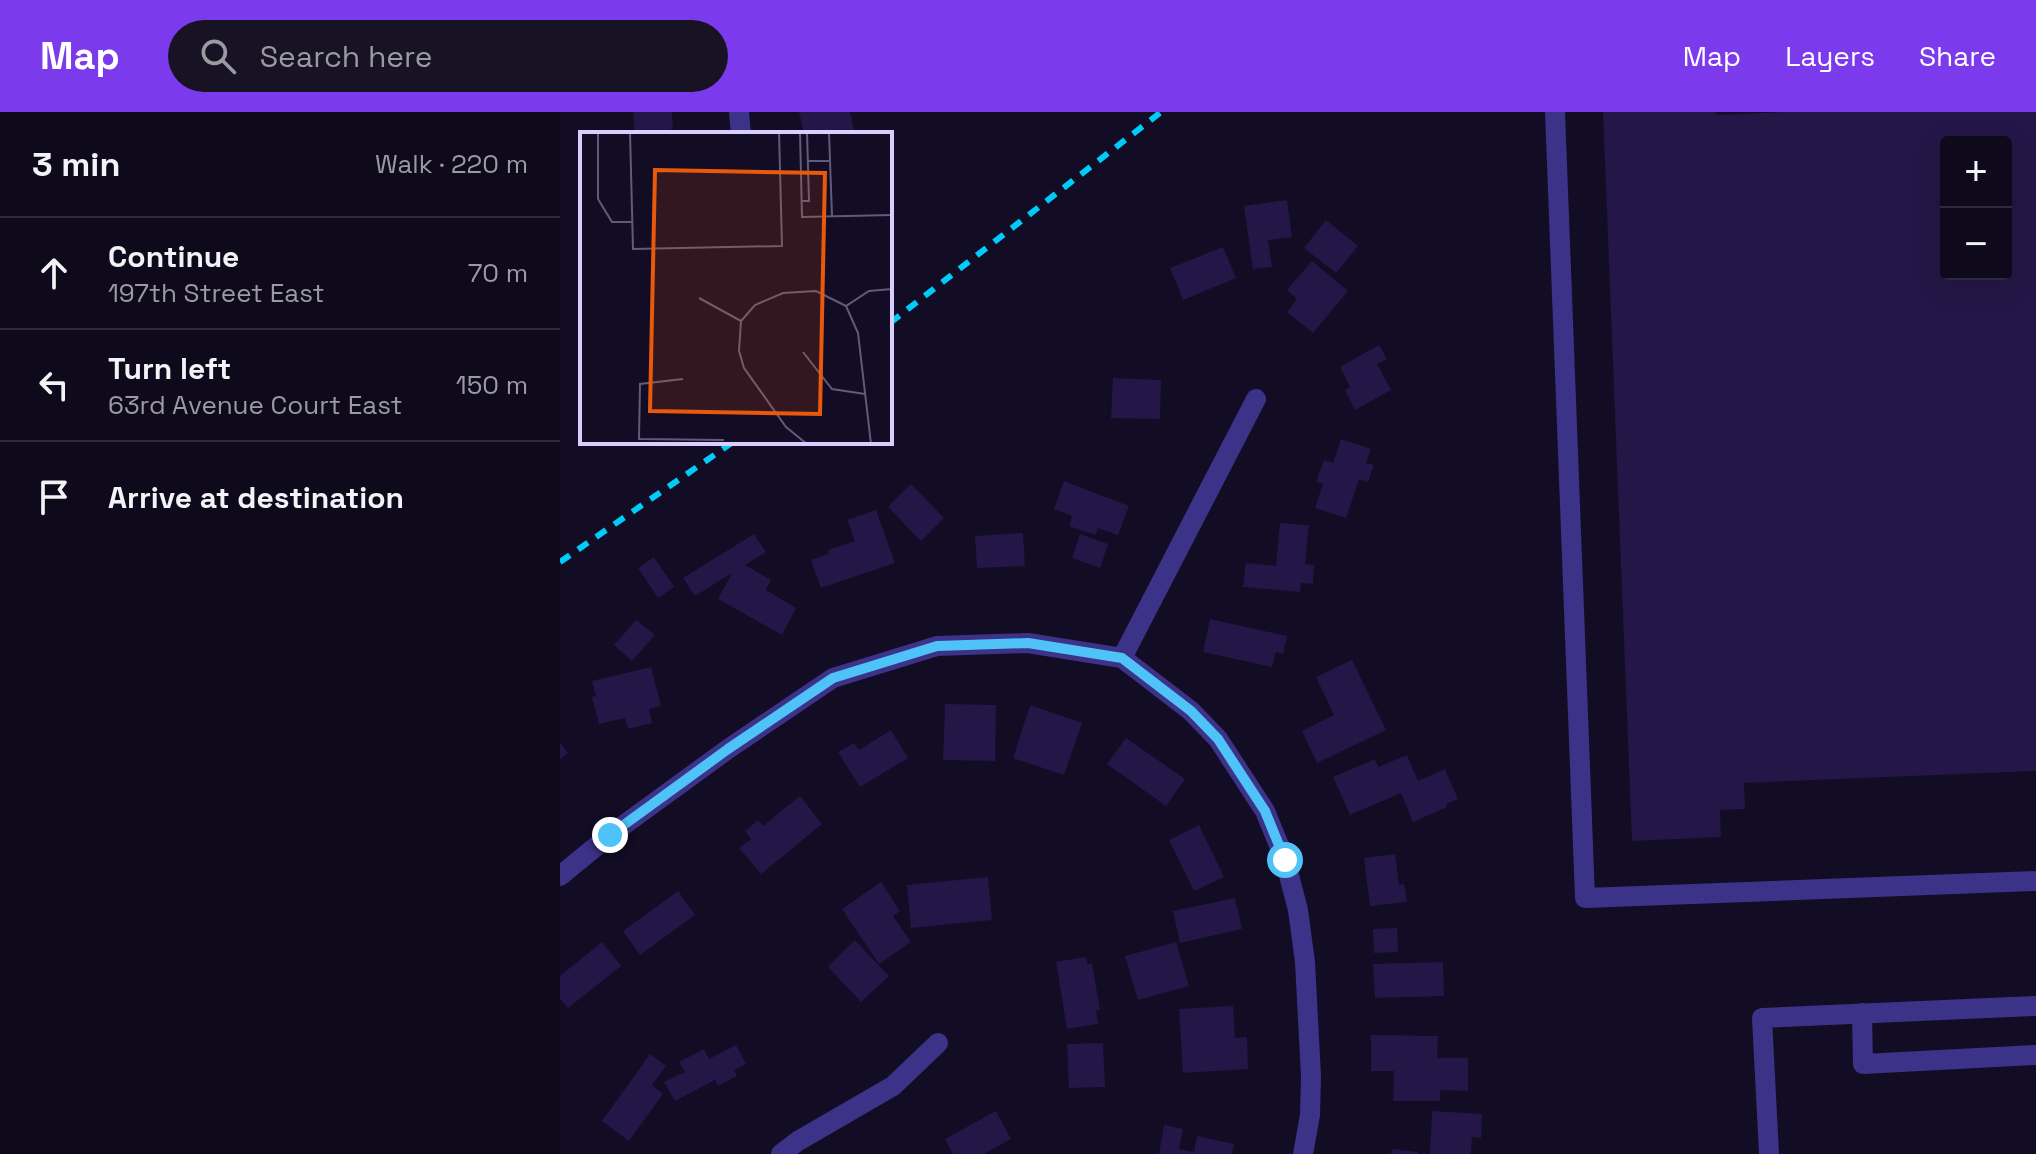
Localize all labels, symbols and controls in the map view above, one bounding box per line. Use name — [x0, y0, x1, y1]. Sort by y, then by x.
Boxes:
search box — [168, 20, 728, 92]
text: Map — [40, 32, 120, 80]
icon: search — [196, 34, 240, 78]
text: Search here — [260, 37, 433, 76]
text: Map — [1683, 38, 1741, 74]
text: Layers — [1785, 38, 1875, 74]
text: Share — [1919, 38, 1996, 74]
inset map — [580, 132, 892, 444]
map controls — [1940, 136, 2012, 280]
button: + — [1940, 136, 2012, 208]
text: 3 min — [32, 143, 120, 186]
text: Walk · 220 m — [375, 147, 528, 181]
button: − — [1940, 208, 2012, 280]
text: Continue — [108, 237, 239, 276]
icon: ahead — [32, 251, 76, 295]
text: 70 m — [468, 256, 528, 290]
text: 197th Street East — [108, 276, 325, 310]
text: Turn left — [108, 349, 231, 388]
icon: left — [32, 363, 76, 407]
text: 150 m — [456, 368, 528, 402]
text: 63rd Avenue Court East — [108, 388, 403, 422]
icon: arrive — [32, 475, 76, 519]
text: Arrive at destination — [108, 478, 404, 517]
route end — [592, 817, 628, 853]
route start — [1267, 842, 1303, 878]

